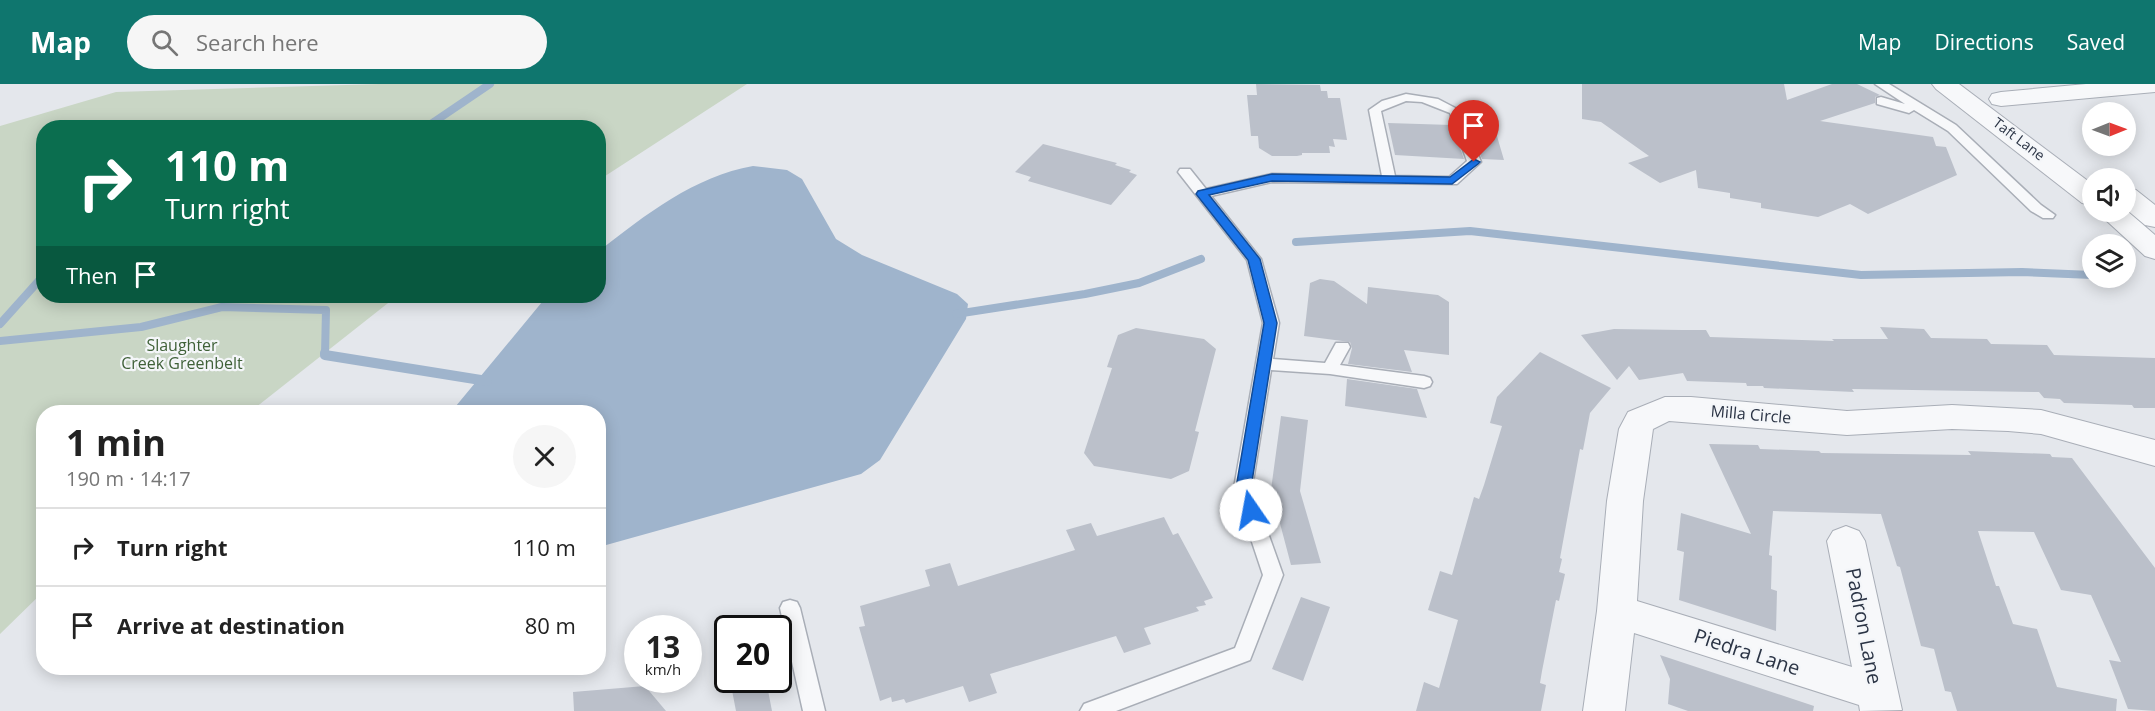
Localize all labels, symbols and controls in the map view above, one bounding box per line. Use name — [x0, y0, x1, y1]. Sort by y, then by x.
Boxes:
search box — [127, 15, 547, 69]
text: Map — [30, 23, 91, 61]
icon: search — [148, 26, 181, 59]
text: Search here — [196, 27, 319, 57]
text: Map — [1858, 28, 1901, 56]
text: Directions — [1934, 28, 2034, 56]
text: Saved — [2067, 28, 2125, 56]
pin — [1448, 100, 1499, 162]
north arrow — [2082, 102, 2136, 156]
map controls — [2082, 102, 2136, 288]
icon: arrive — [1457, 109, 1490, 142]
street label: Taft Lane — [1989, 113, 2049, 164]
text: 110 m — [165, 136, 289, 193]
icon: right — [66, 144, 144, 222]
button: sound — [2082, 168, 2136, 222]
text: Turn right — [165, 190, 290, 227]
button: layers — [2082, 234, 2136, 288]
icon: arrive — [129, 258, 162, 291]
text: Then — [66, 260, 117, 290]
park label: Slaughter Creek Greenbelt — [121, 334, 243, 374]
street label: Milla Circle — [1710, 400, 1792, 428]
text: 1 min — [66, 418, 166, 467]
button: close — [513, 425, 576, 488]
text: 190 m · 14:17 — [66, 465, 191, 492]
position arrow — [1219, 478, 1283, 542]
icon: right — [66, 531, 99, 564]
text: Turn right — [117, 532, 228, 562]
text: 110 m — [512, 532, 576, 562]
street label: Padron Lane — [1840, 565, 1889, 686]
icon: arrive — [66, 609, 99, 642]
text: Arrive at destination — [117, 610, 345, 640]
text: 80 m — [525, 610, 576, 640]
speed limit sign: 20 — [714, 615, 792, 693]
street label: Piedra Lane — [1691, 622, 1804, 681]
text: 13 — [646, 626, 680, 667]
text: km/h — [645, 659, 681, 679]

